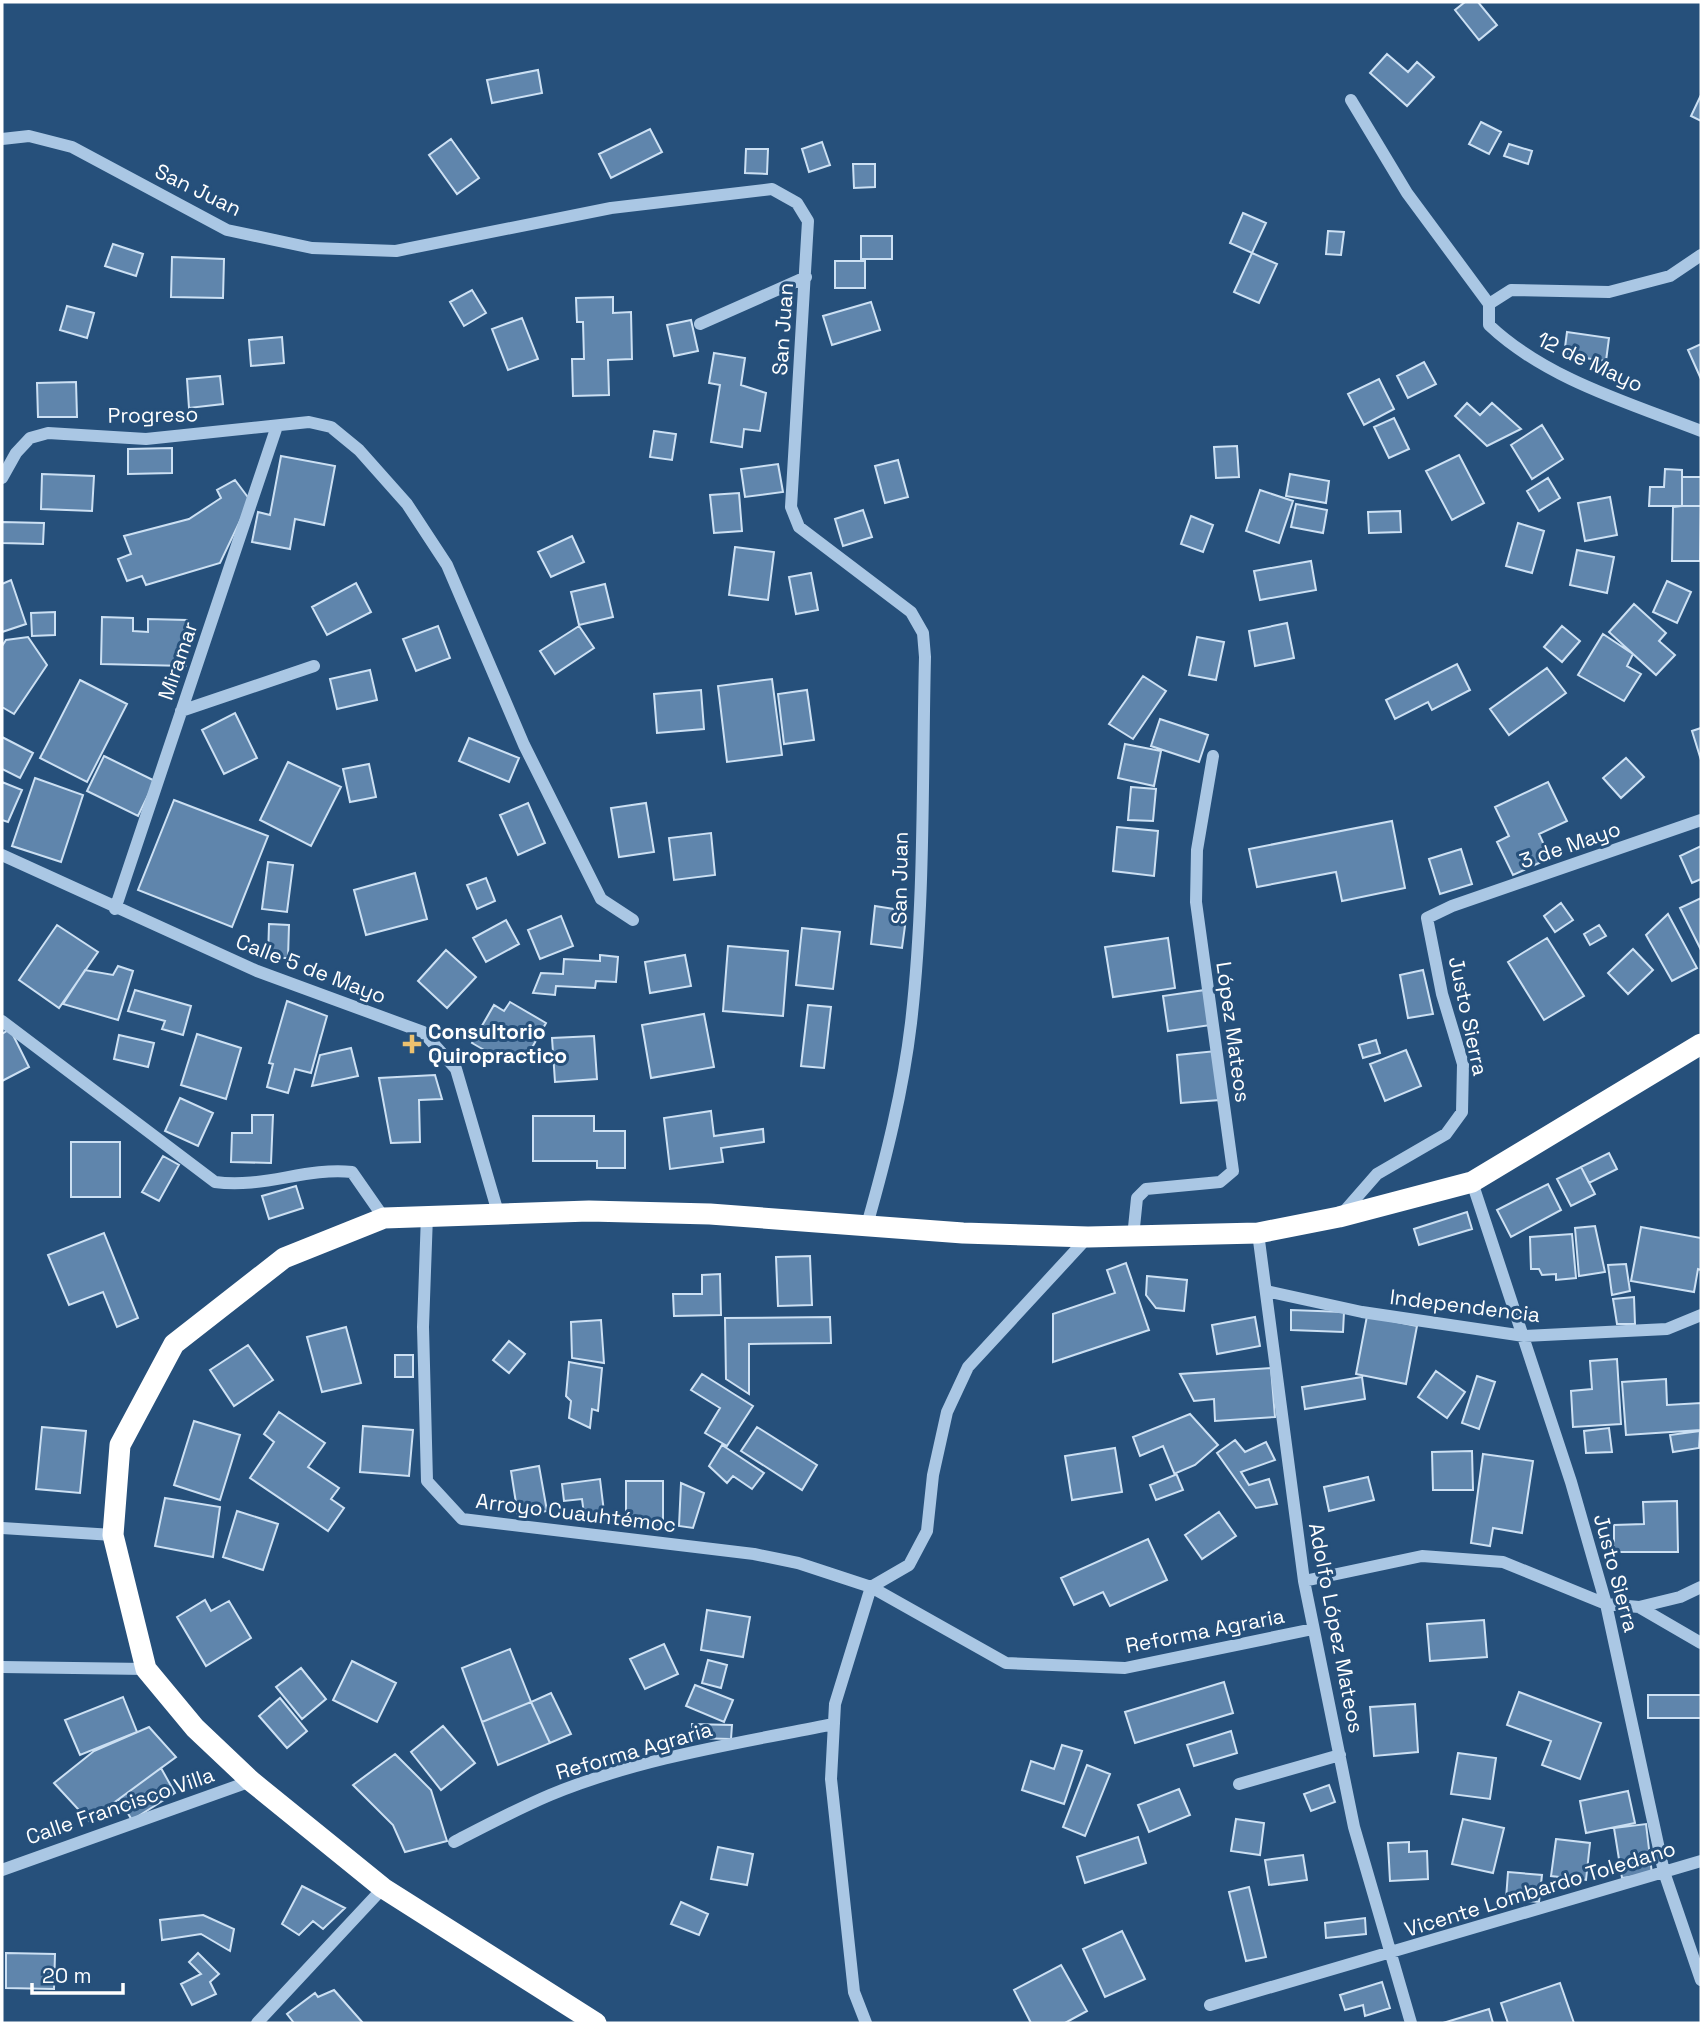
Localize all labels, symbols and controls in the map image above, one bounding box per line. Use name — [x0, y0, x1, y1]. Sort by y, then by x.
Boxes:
street label: San Juan — [151, 157, 246, 222]
street label: San Juan — [766, 282, 799, 376]
street label: 12 de Mayo — [1533, 325, 1648, 398]
street label: Progreso — [107, 400, 199, 429]
street label: Miramar — [152, 618, 204, 704]
street label: 3 de Mayo — [1516, 815, 1624, 874]
street label: San Juan — [885, 831, 914, 925]
street label: Calle 5 de Mayo — [232, 927, 390, 1010]
street label: Justo Sierra — [1443, 954, 1494, 1078]
street label: López Mateos — [1210, 960, 1257, 1104]
place label: Consultorio Quiropractico — [428, 1018, 567, 1069]
marker: Consultorio Quiropractico — [402, 1034, 422, 1054]
street label: Independencia — [1388, 1283, 1542, 1328]
street label: Arroyo Cuauhtémoc — [474, 1487, 678, 1538]
street label: Justo Sierra — [1588, 1511, 1645, 1635]
street label: Adolfo López Mateos — [1303, 1520, 1370, 1735]
street label: Reforma Agraria — [1123, 1602, 1287, 1659]
street label: Reforma Agraria — [552, 1715, 715, 1786]
street label: Calle Francisco Villa — [22, 1761, 218, 1850]
street label: Vicente Lombardo Toledano — [1401, 1834, 1679, 1943]
scale bar — [32, 1952, 122, 1996]
text: 20 m — [42, 1962, 92, 1989]

